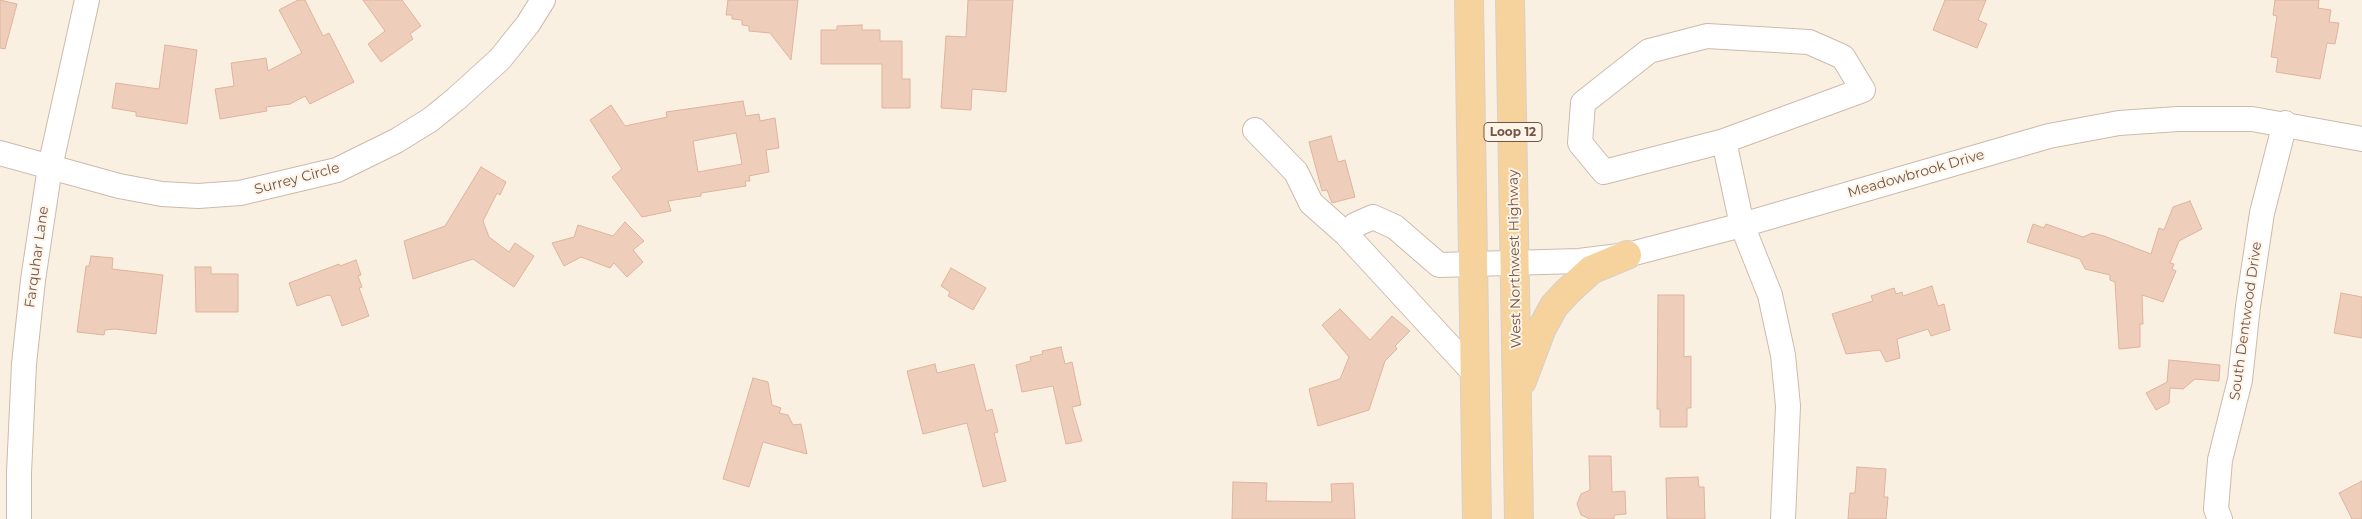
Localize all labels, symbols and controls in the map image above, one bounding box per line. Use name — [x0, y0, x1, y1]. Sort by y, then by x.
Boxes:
road number: Loop 12 — [1484, 122, 1542, 142]
street label: Meadowbrook Drive — [1846, 146, 1986, 202]
street label: Surrey Circle — [252, 160, 342, 198]
street label: West Northwest Highway — [1505, 169, 1525, 349]
street label: Farquhar Lane — [22, 205, 52, 309]
street label: South Dentwood Drive — [2227, 241, 2265, 401]

